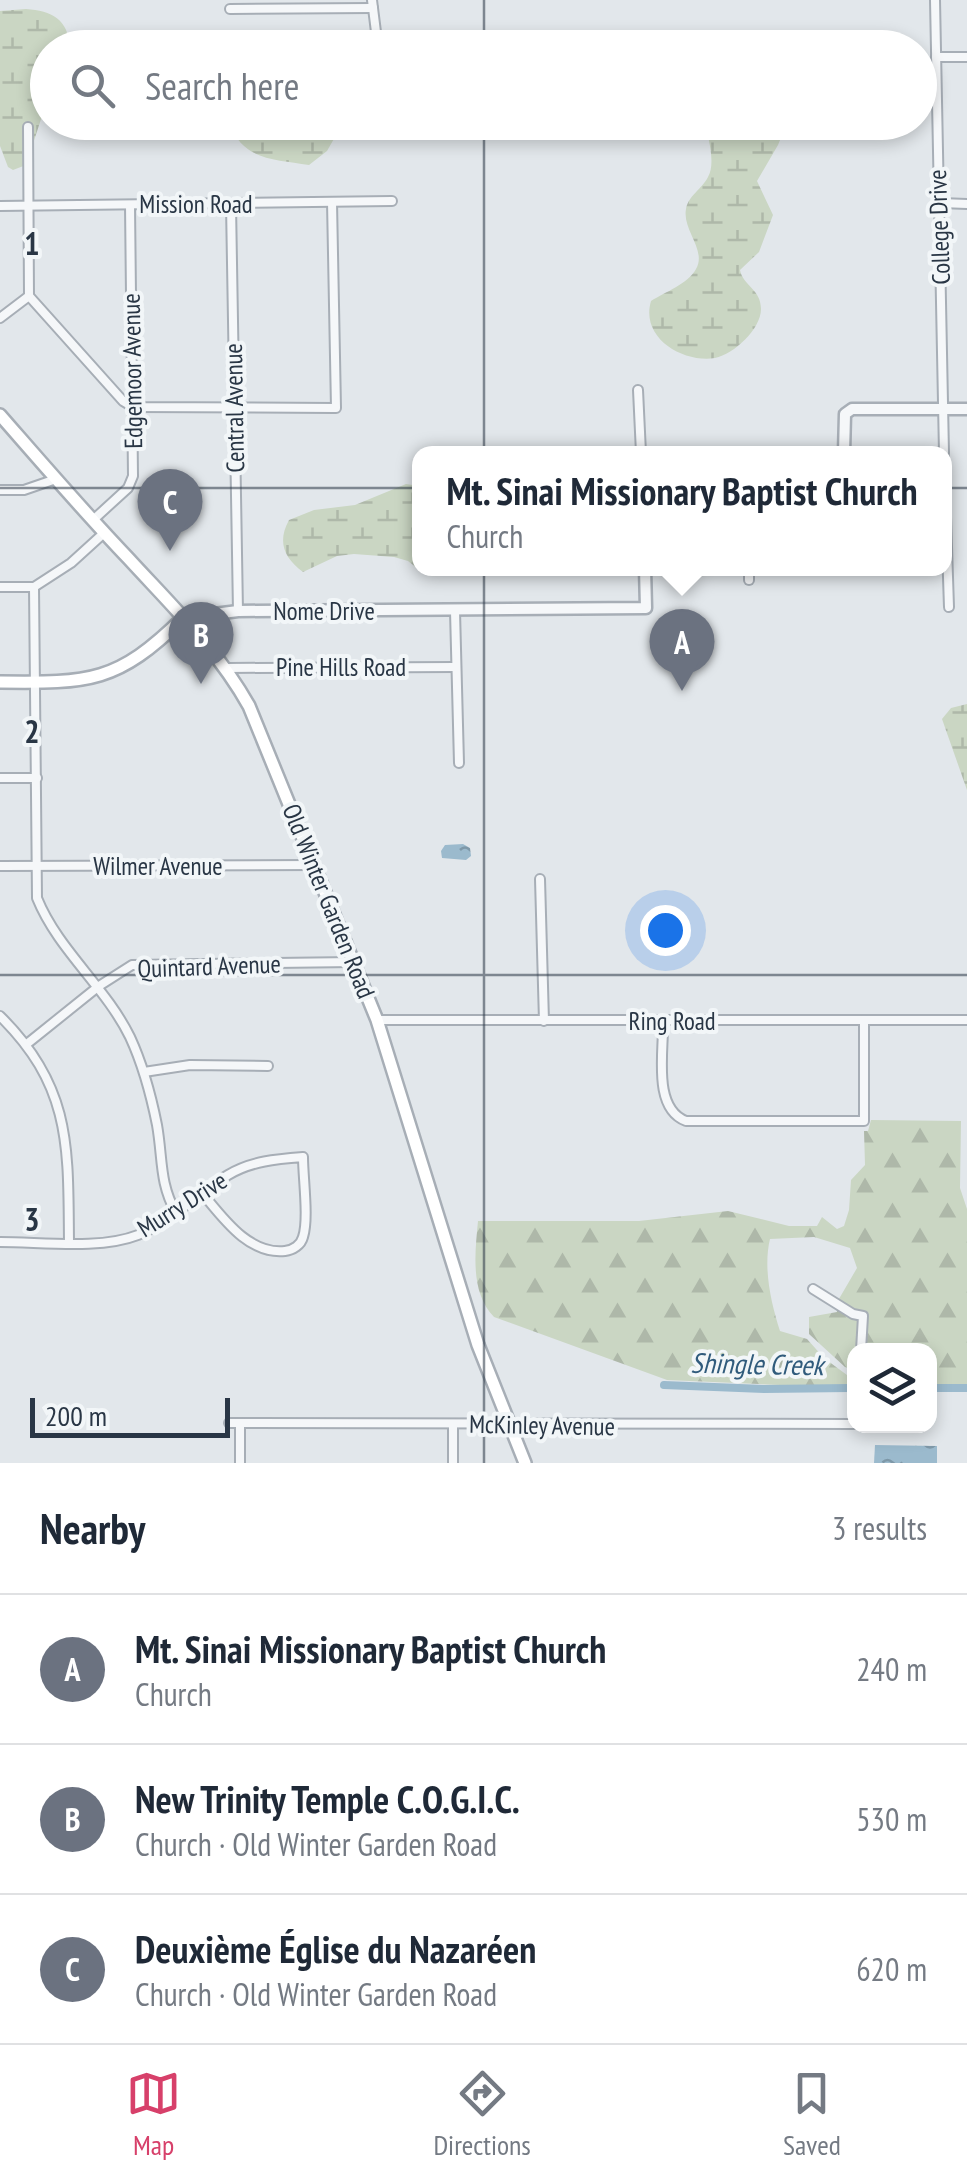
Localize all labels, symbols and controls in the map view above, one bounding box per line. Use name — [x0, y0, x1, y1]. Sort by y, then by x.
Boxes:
search box — [30, 30, 937, 140]
icon: search — [65, 58, 120, 113]
text: Search here — [145, 61, 299, 110]
street label: College Drive — [921, 169, 957, 285]
street label: Mission Road — [139, 188, 253, 220]
text: 1 — [24, 222, 40, 264]
street label: Edgemoor Avenue — [115, 293, 149, 449]
street label: Central Avenue — [217, 343, 251, 473]
popup — [412, 446, 952, 576]
text: Mt. Sinai Missionary Baptist Church — [446, 466, 918, 515]
pin: C — [138, 468, 202, 551]
text: Church — [446, 515, 523, 557]
street label: Nome Drive — [273, 595, 375, 627]
pin: B — [168, 602, 234, 684]
pin: A — [650, 608, 714, 691]
street label: Pine Hills Road — [276, 651, 406, 683]
text: 2 — [24, 710, 40, 752]
street label: Old Winter Garden Road — [275, 799, 383, 1003]
street label: Wilmer Avenue — [93, 850, 223, 882]
your location — [640, 905, 691, 956]
street label: Quintard Avenue — [137, 948, 281, 984]
street label: Ring Road — [628, 1005, 716, 1037]
street label: Murry Drive — [131, 1164, 233, 1244]
text: 3 — [24, 1198, 40, 1240]
map controls — [847, 1343, 937, 1433]
button: layers — [847, 1343, 937, 1433]
water label: Shingle Creek — [690, 1344, 827, 1383]
scale bar — [30, 1393, 230, 1438]
text: 200 m — [45, 1397, 107, 1434]
street label: McKinley Avenue — [469, 1408, 615, 1442]
text: Nearby — [40, 1501, 145, 1556]
text: 3 results — [832, 1507, 927, 1549]
text: Mt. Sinai Missionary Baptist Church — [135, 1624, 606, 1673]
text: A — [64, 1648, 81, 1690]
text: 240 m — [856, 1648, 927, 1690]
text: Church — [135, 1673, 212, 1715]
text: New Trinity Temple C.O.G.I.C. — [135, 1774, 520, 1823]
text: B — [65, 1798, 80, 1840]
text: 530 m — [856, 1798, 927, 1840]
text: Church · Old Winter Garden Road — [135, 1823, 497, 1865]
text: Deuxième Église du Nazaréen — [135, 1924, 536, 1973]
text: C — [65, 1948, 80, 1990]
text: 620 m — [856, 1948, 927, 1990]
text: Church · Old Winter Garden Road — [135, 1973, 497, 2015]
tab: Map — [126, 2066, 181, 2163]
tab: Directions — [433, 2066, 531, 2163]
tab: Saved — [783, 2066, 841, 2163]

